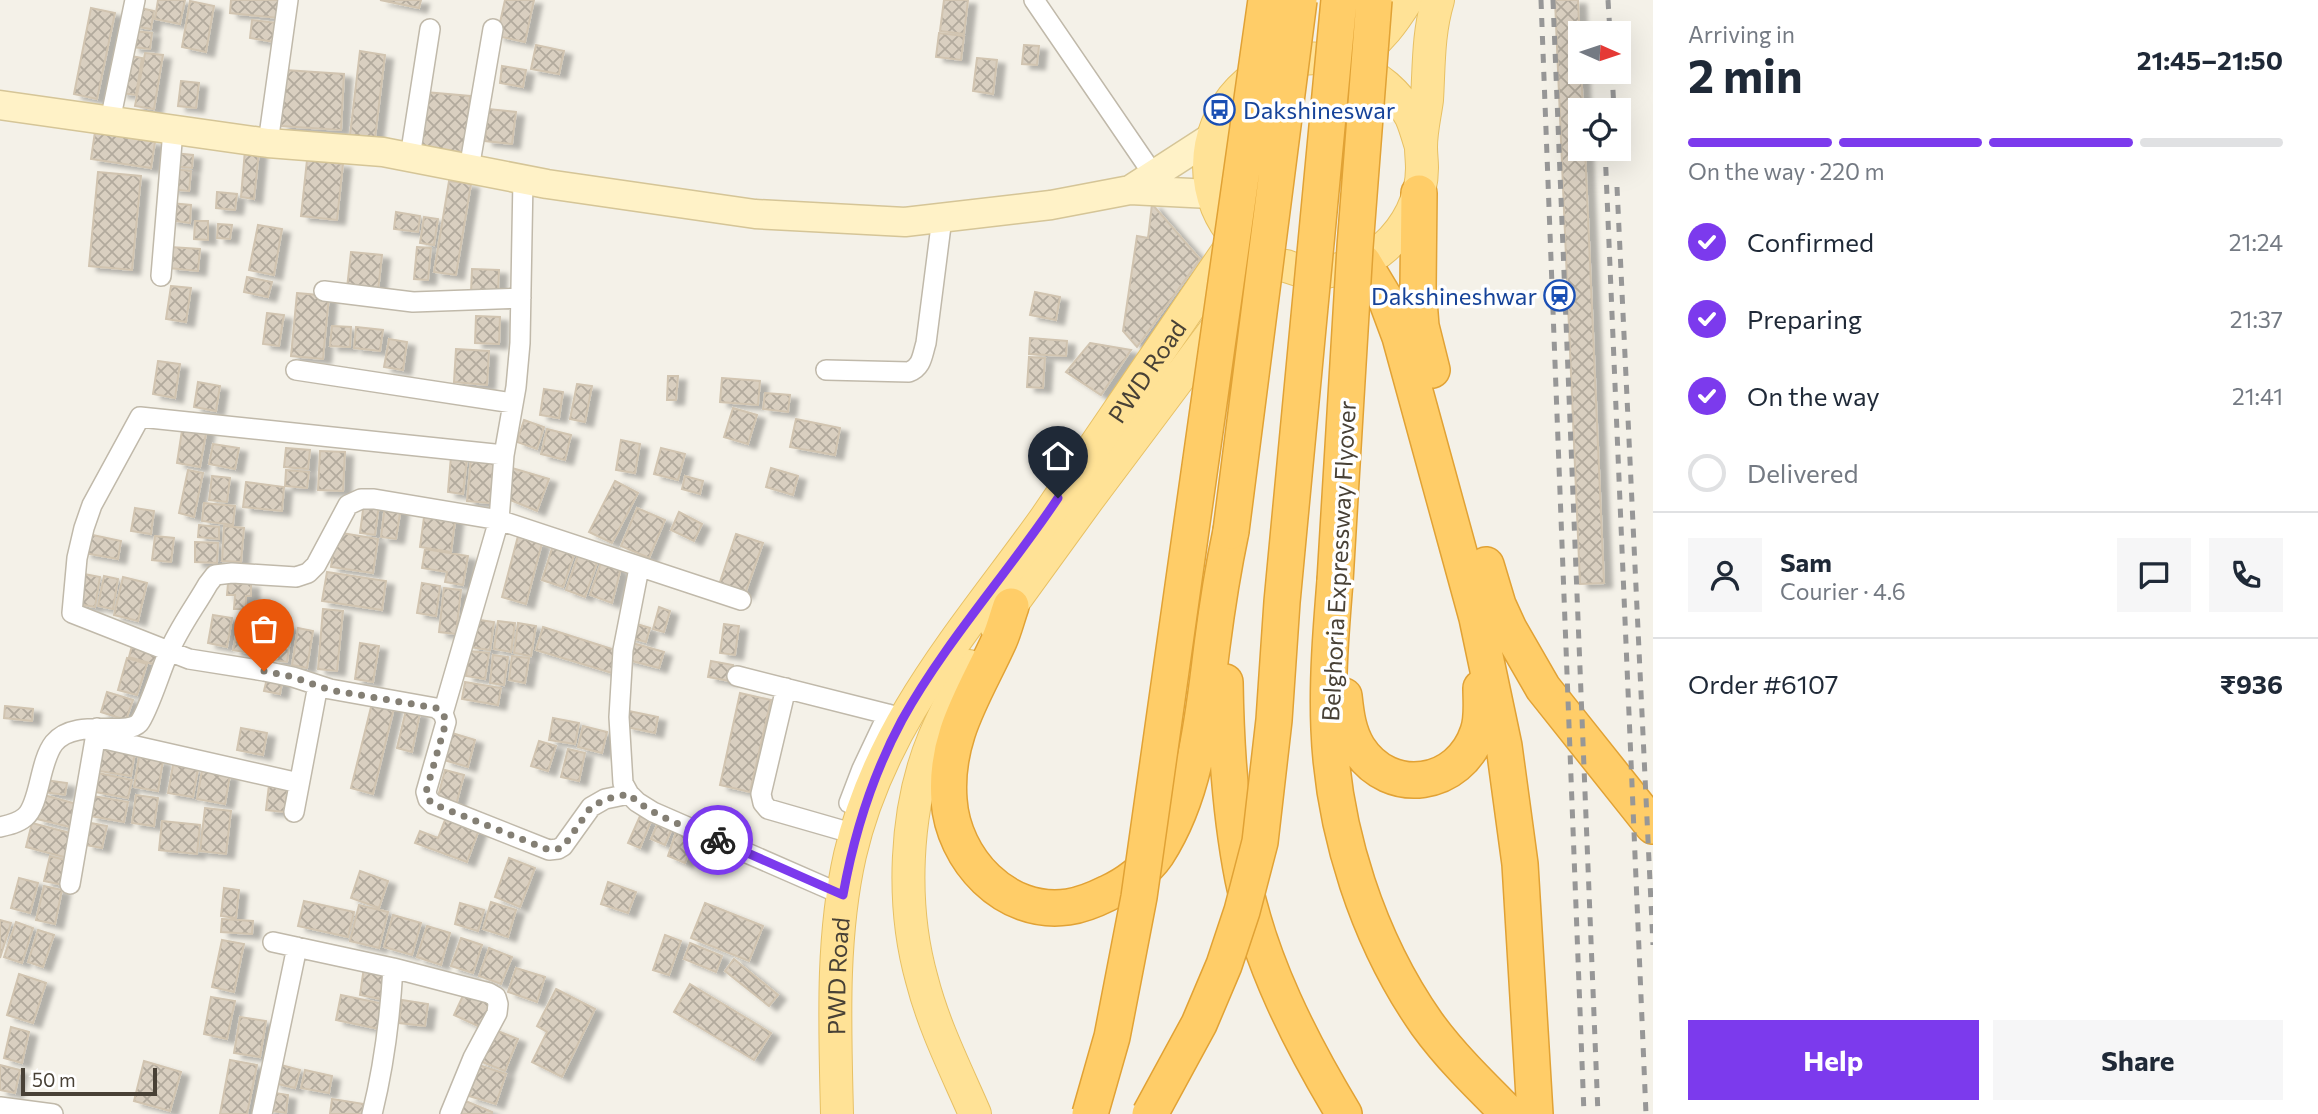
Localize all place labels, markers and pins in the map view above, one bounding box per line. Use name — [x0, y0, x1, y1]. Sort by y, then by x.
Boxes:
bus stop icon: Dakshineswar — [1203, 92, 1237, 126]
place label: Dakshineswar — [1243, 95, 1396, 124]
station icon: Dakshineshwar — [1543, 278, 1577, 312]
place label: Dakshineshwar — [1371, 281, 1537, 310]
pin — [1028, 426, 1088, 498]
pin — [234, 599, 294, 671]

